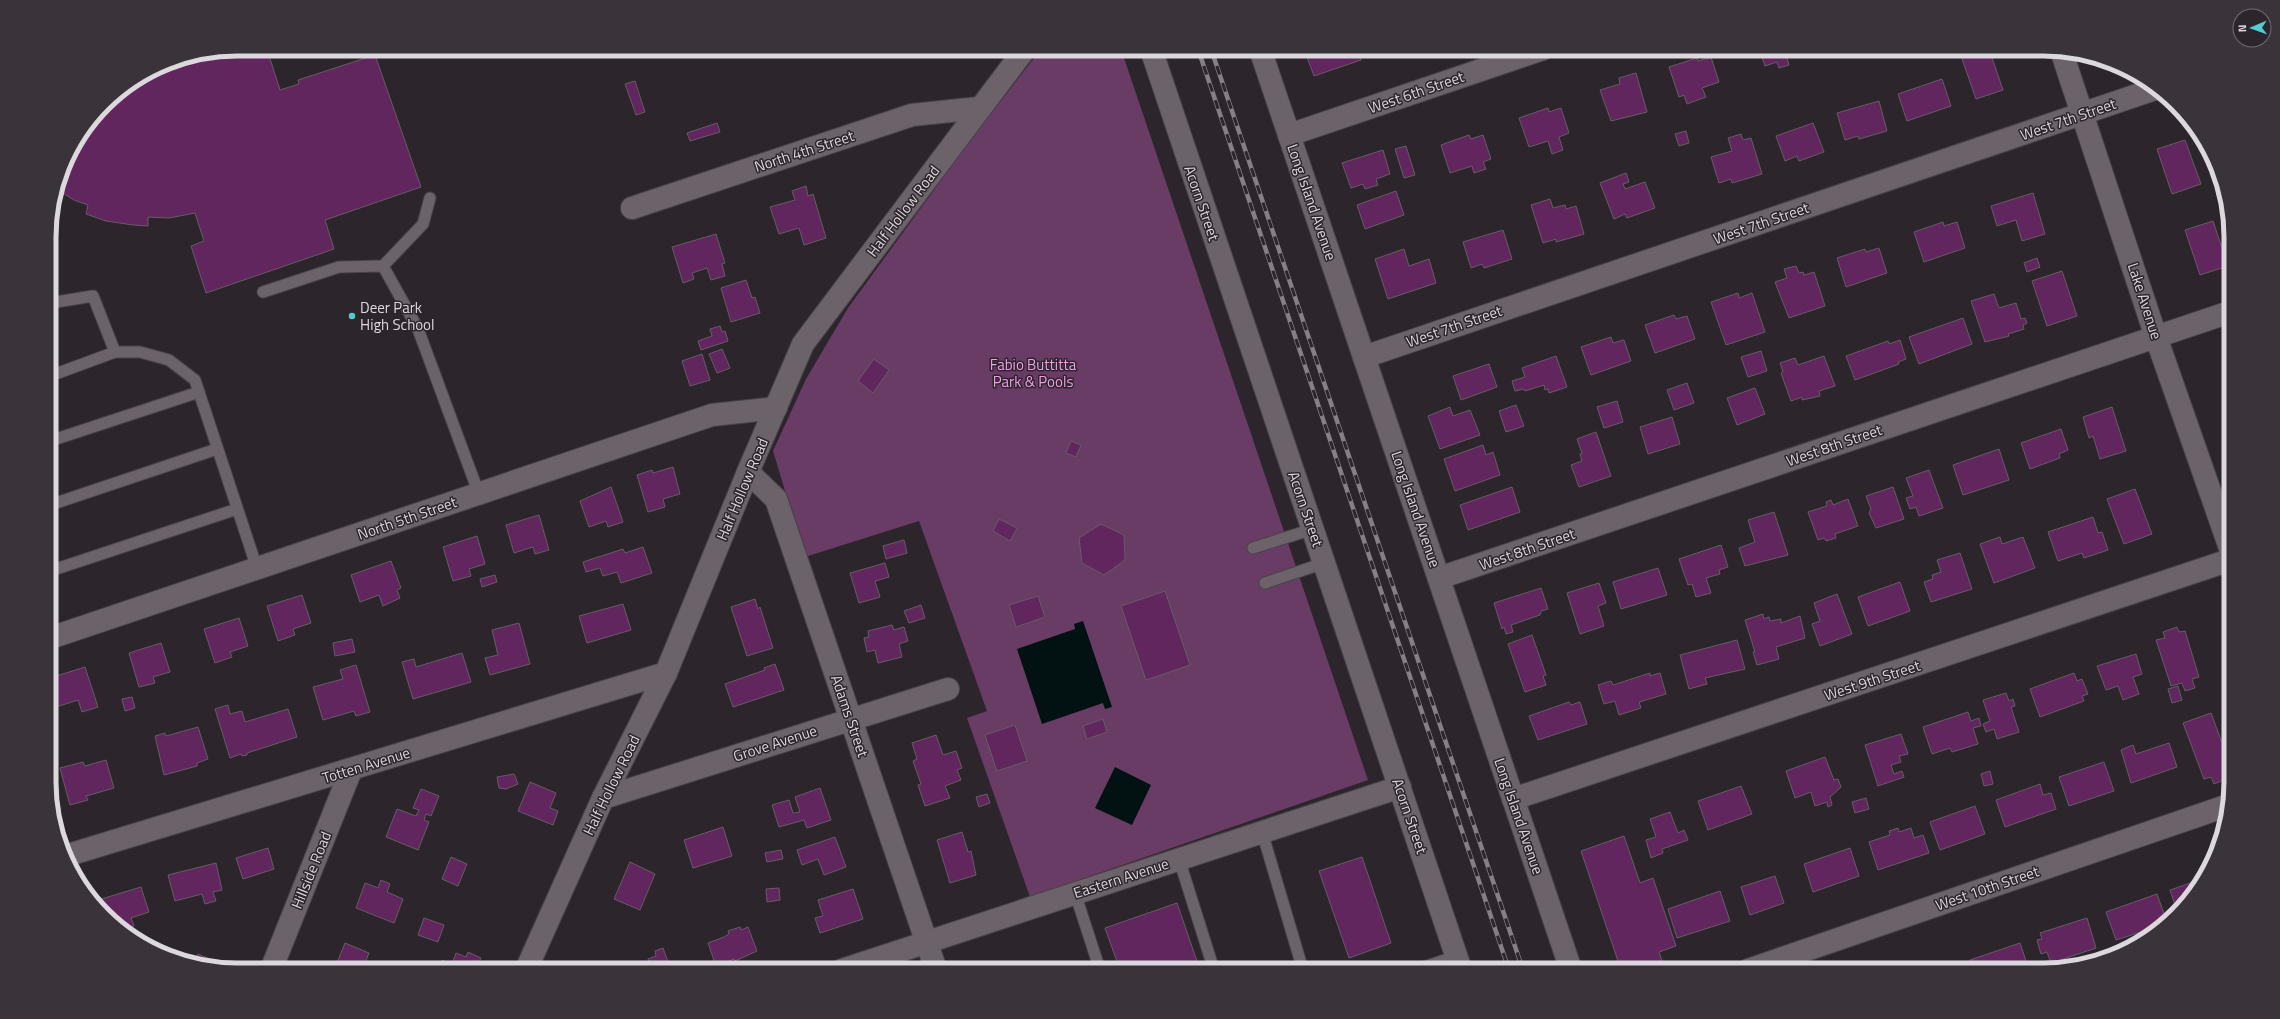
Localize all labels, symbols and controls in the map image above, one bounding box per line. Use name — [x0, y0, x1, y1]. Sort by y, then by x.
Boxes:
north arrow — [2232, 8, 2272, 48]
text: N — [2234, 24, 2250, 32]
street label: West 6th Street — [1365, 65, 1468, 119]
street label: West 7th Street — [2017, 92, 2120, 146]
street label: North 4th Street — [751, 124, 857, 178]
street label: Long Island Avenue — [1281, 141, 1343, 263]
street label: Half Hollow Road — [861, 160, 945, 262]
street label: Acorn Street — [1178, 162, 1226, 245]
street label: West 7th Street — [1710, 196, 1813, 250]
street label: Lake Avenue — [2122, 260, 2168, 342]
place label: Deer Park High School — [360, 296, 435, 336]
street label: West 7th Street — [1403, 299, 1506, 353]
marker: Deer Park High School — [347, 311, 357, 321]
park label: Fabio Buttitta Park & Pools — [990, 353, 1077, 393]
street label: West 8th Street — [1783, 418, 1886, 472]
street label: Half Hollow Road — [710, 434, 774, 544]
street label: Long Island Avenue — [1385, 448, 1447, 570]
street label: Acorn Street — [1282, 468, 1330, 551]
street label: North 5th Street — [354, 490, 460, 546]
street label: West 8th Street — [1476, 522, 1579, 576]
street label: West 9th Street — [1821, 653, 1924, 706]
street label: Adams Street — [825, 672, 875, 761]
street label: Grove Avenue — [730, 719, 820, 767]
street label: Half Hollow Road — [577, 731, 645, 839]
street label: Totten Avenue — [319, 741, 413, 789]
street label: Long Island Avenue — [1488, 755, 1550, 877]
street label: Acorn Street — [1386, 775, 1434, 858]
street label: Hillside Road — [285, 828, 337, 912]
street label: Eastern Avenue — [1070, 852, 1172, 904]
street label: West 10th Street — [1932, 859, 2043, 916]

